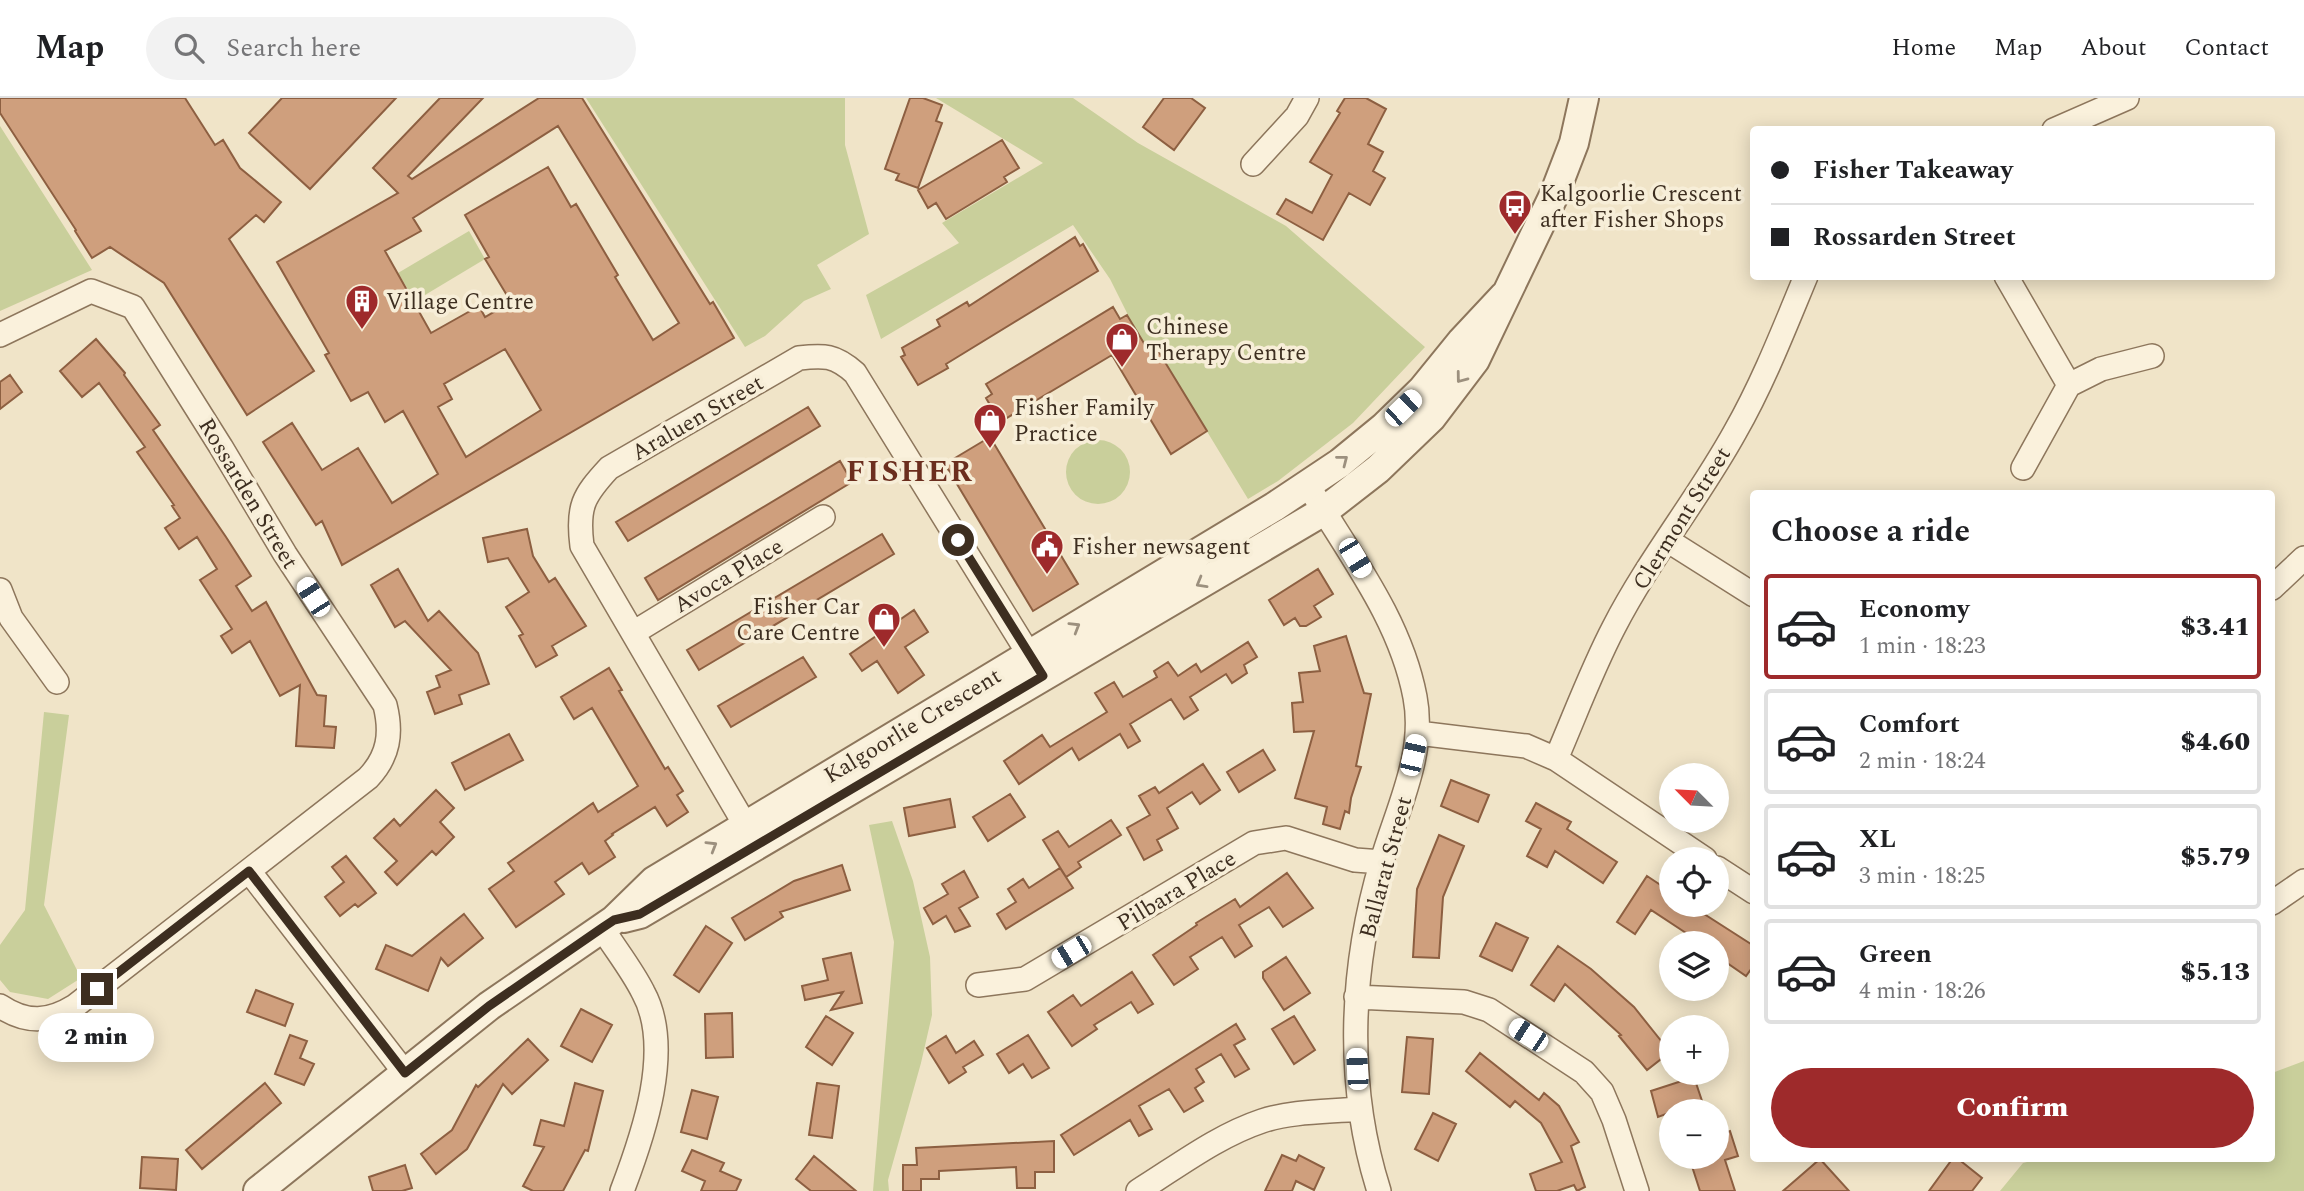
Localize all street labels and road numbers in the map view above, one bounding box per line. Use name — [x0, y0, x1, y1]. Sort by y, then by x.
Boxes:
street label: Araluen Street — [625, 366, 771, 470]
street label: Rossarden Street — [189, 411, 307, 576]
street label: Clermont Street — [1624, 440, 1740, 597]
street label: Avoca Place — [667, 530, 790, 623]
street label: Kalgoorlie Crescent — [817, 659, 1008, 793]
street label: Ballarat Street — [1351, 792, 1422, 942]
street label: Pilbara Place — [1110, 842, 1243, 941]

